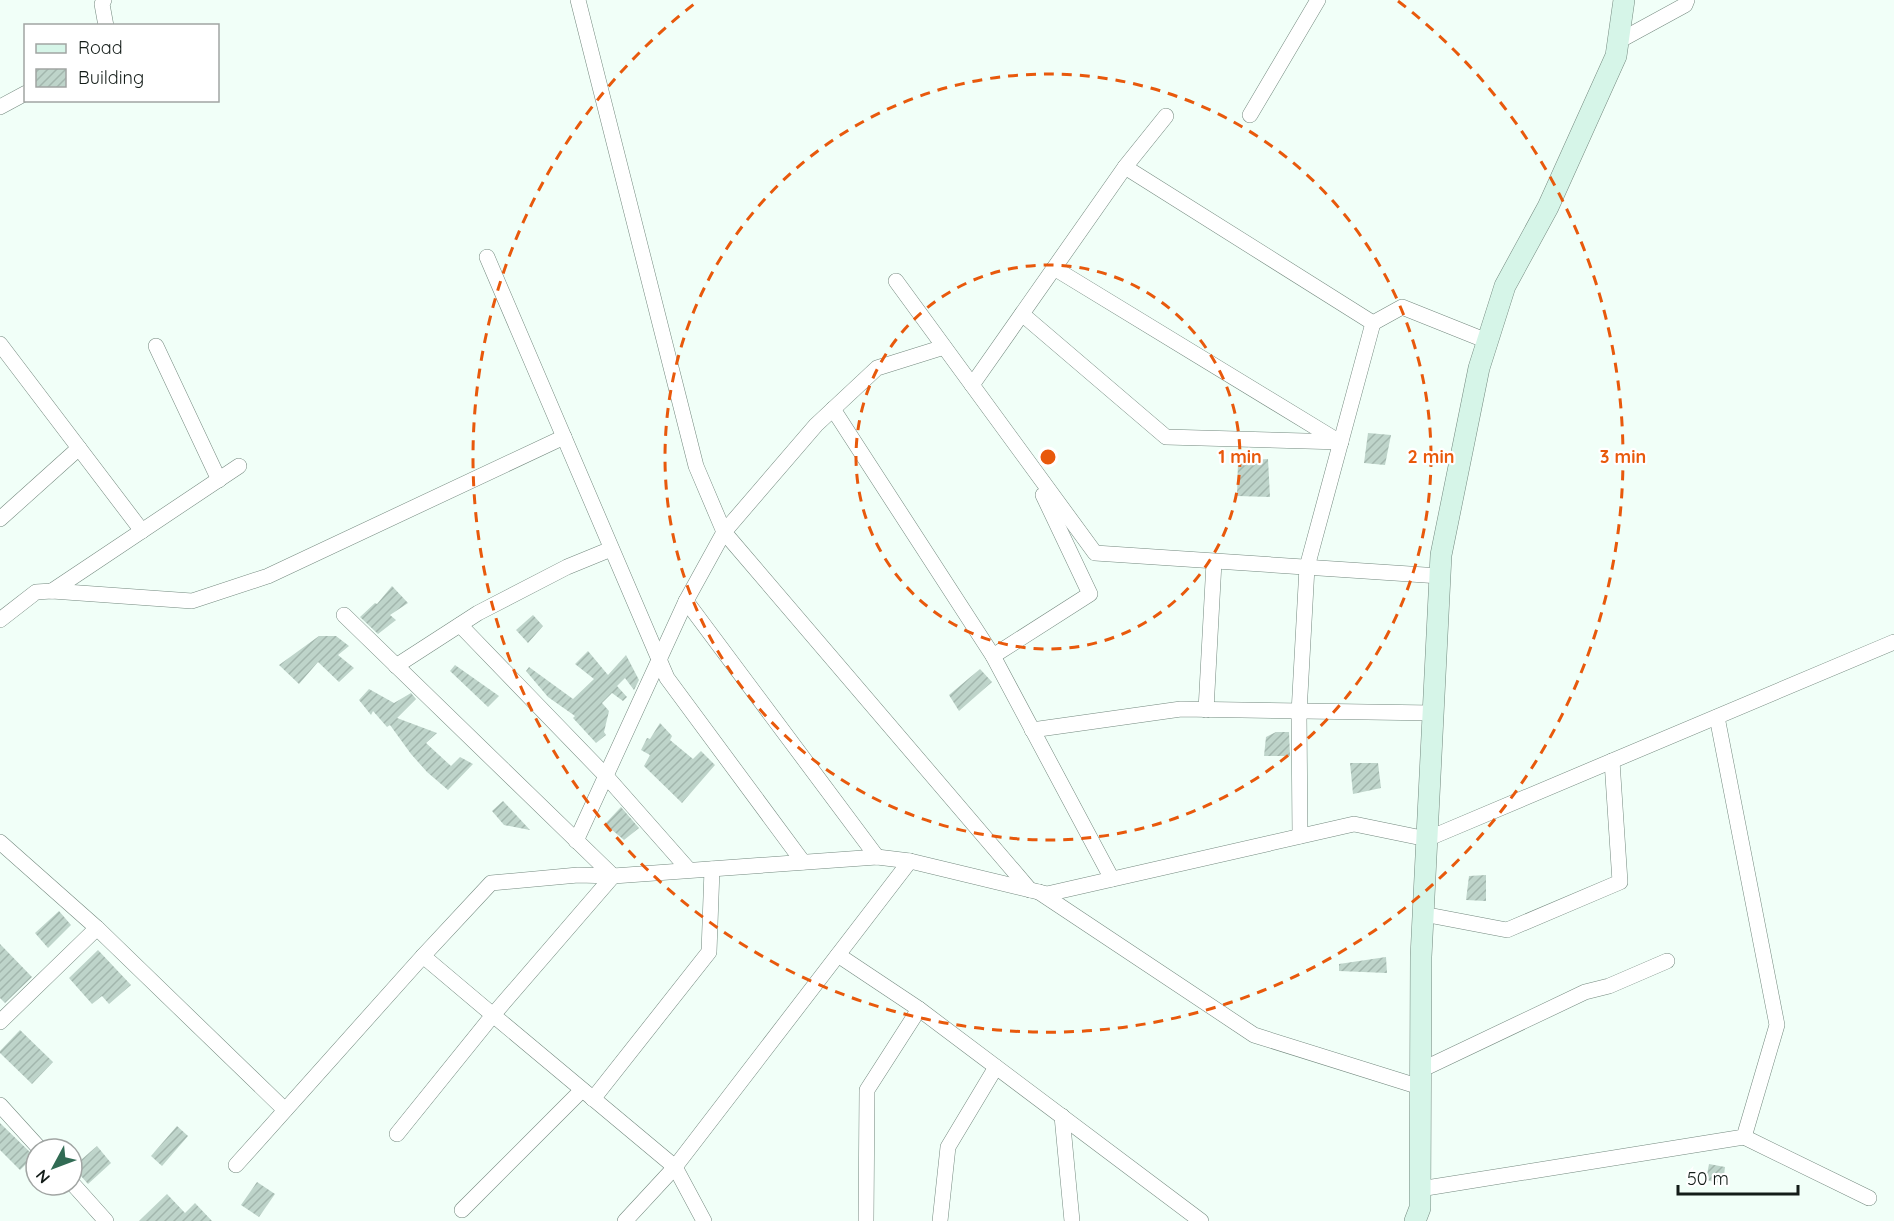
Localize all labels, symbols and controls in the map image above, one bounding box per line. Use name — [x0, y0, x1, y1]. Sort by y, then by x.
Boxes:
legend — [24, 24, 219, 102]
text: Road — [78, 36, 123, 59]
text: Building — [78, 66, 144, 89]
text: 1 min — [1218, 445, 1262, 468]
text: 2 min — [1408, 445, 1454, 468]
text: 3 min — [1600, 445, 1646, 468]
centre of rings — [1038, 447, 1058, 467]
north arrow — [24, 1137, 84, 1197]
scale bar — [1678, 1158, 1798, 1196]
text: N — [31, 1166, 54, 1188]
text: 50 m — [1687, 1167, 1729, 1190]

